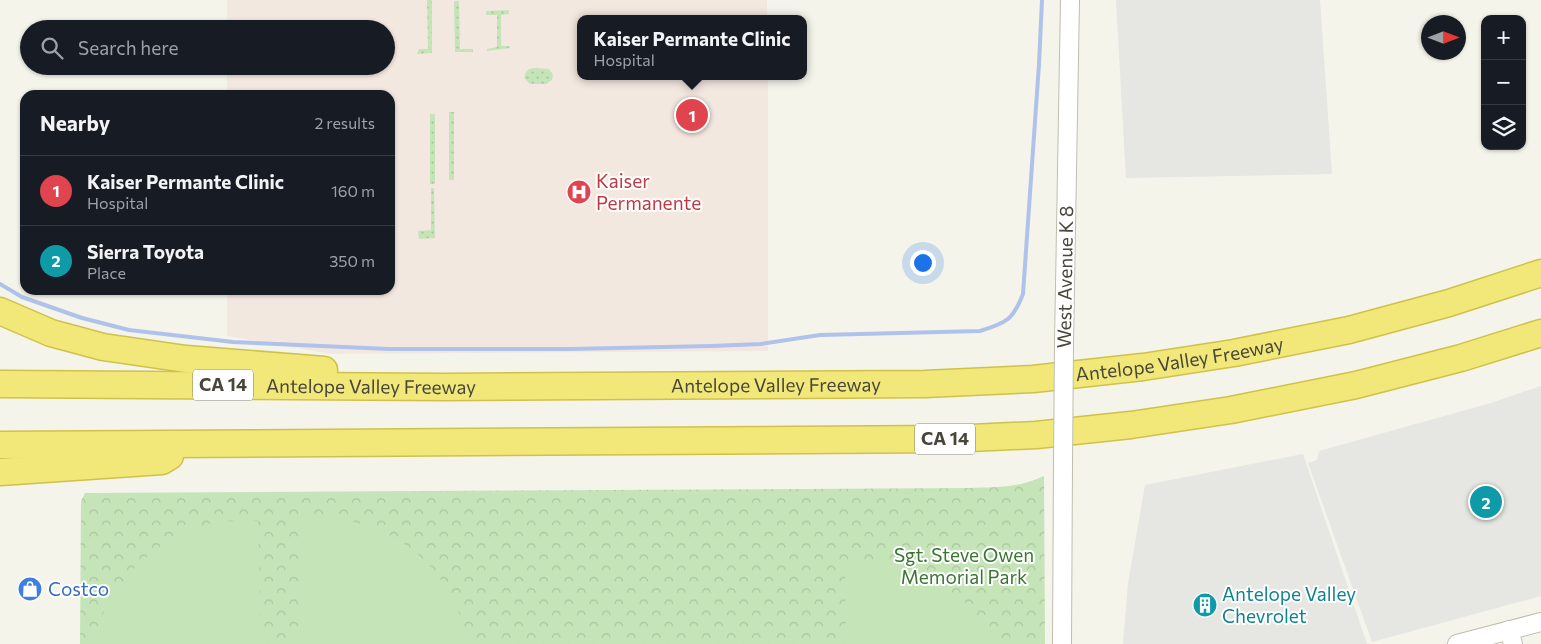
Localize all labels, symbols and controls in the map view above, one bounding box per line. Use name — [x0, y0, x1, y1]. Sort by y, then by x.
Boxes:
popup — [577, 15, 807, 80]
north arrow — [1421, 15, 1466, 60]
map controls — [1481, 15, 1526, 150]
button: + — [1481, 15, 1526, 60]
search box — [20, 20, 395, 75]
text: Kaiser Permante Clinic — [594, 27, 790, 50]
icon: search — [38, 34, 66, 62]
text: Search here — [78, 36, 178, 59]
text: Hospital — [594, 50, 655, 69]
button: − — [1481, 60, 1526, 105]
pin: 1 — [676, 96, 708, 134]
button: layers — [1481, 105, 1526, 150]
text: Nearby — [40, 110, 110, 135]
text: 2 results — [314, 113, 375, 132]
place label: Kaiser Permanente — [596, 169, 701, 214]
text: Kaiser Permante Clinic — [87, 170, 284, 193]
hospital icon: Kaiser Permanente — [566, 179, 592, 205]
text: 1 — [52, 181, 60, 200]
text: 160 m — [331, 181, 375, 200]
text: Hospital — [87, 193, 148, 212]
street label: West Avenue K 8 — [1052, 205, 1077, 349]
text: Sierra Toyota — [87, 240, 204, 263]
your location — [910, 250, 936, 276]
text: 2 — [51, 251, 61, 270]
text: 350 m — [329, 251, 375, 270]
text: Place — [87, 263, 126, 282]
street label: Antelope Valley Freeway — [1074, 331, 1285, 385]
road number: CA 14 — [193, 370, 253, 400]
street label: Antelope Valley Freeway — [671, 372, 881, 397]
street label: Antelope Valley Freeway — [266, 374, 476, 398]
road number: CA 14 — [915, 424, 975, 454]
pin: 2 — [1470, 483, 1502, 521]
park label: Sgt. Steve Owen Memorial Park — [894, 543, 1034, 588]
shop icon: Costco — [17, 576, 43, 602]
place label: Costco — [48, 577, 109, 600]
place label: Antelope Valley Chevrolet — [1222, 582, 1356, 627]
building icon: Antelope Valley Chevrolet — [1192, 592, 1218, 618]

